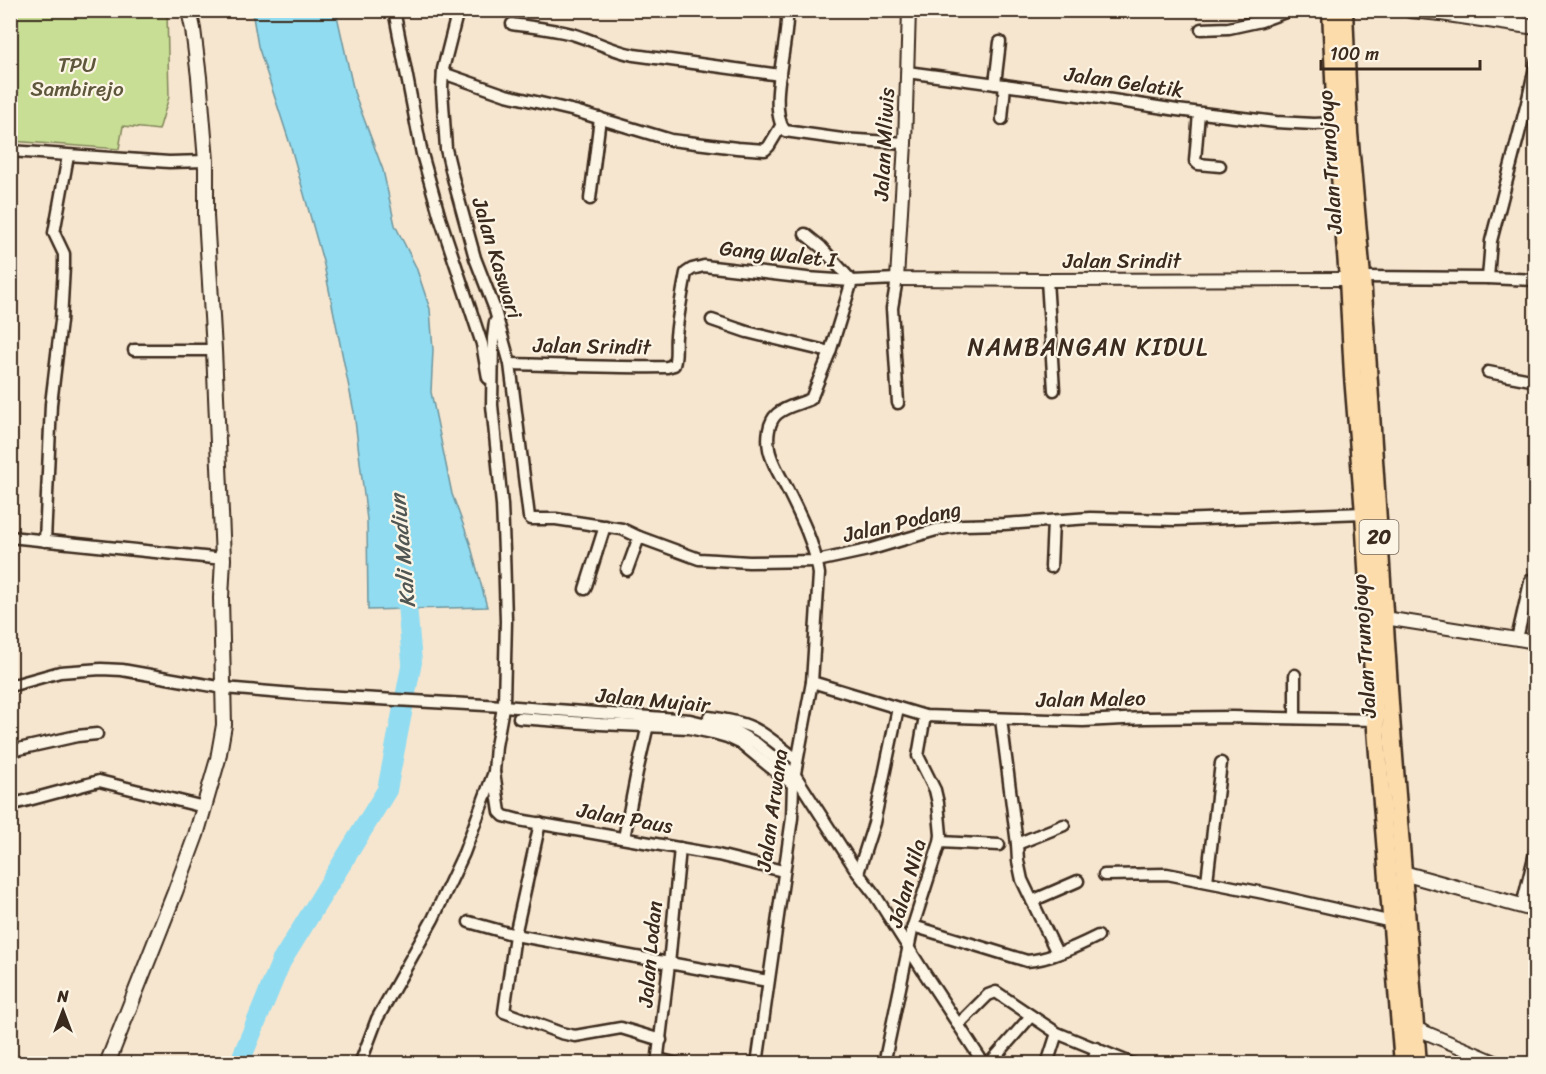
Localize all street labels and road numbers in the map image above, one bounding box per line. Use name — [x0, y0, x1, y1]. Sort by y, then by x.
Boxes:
street label: Jalan Gelatik — [1061, 55, 1186, 109]
street label: Jalan Mliwis — [862, 86, 906, 203]
street label: Jalan Trunojoyo — [1306, 89, 1354, 236]
street label: Jalan Kaswari — [460, 192, 534, 325]
street label: Gang Walet I — [718, 229, 840, 279]
street label: Jalan Srindit — [1062, 242, 1183, 280]
street label: Jalan Srindit — [532, 326, 653, 366]
street label: Jalan Podang — [838, 490, 965, 554]
road number: 20 — [1360, 520, 1398, 554]
street label: Jalan Trunojoyo — [1340, 573, 1388, 720]
street label: Jalan Mujair — [594, 676, 713, 724]
street label: Jalan Maleo — [1035, 679, 1146, 719]
street label: Jalan Arwana — [744, 746, 799, 875]
street label: Jalan Paus — [573, 791, 676, 845]
street label: Jalan Nila — [876, 834, 938, 933]
street label: Jalan Lodan — [626, 899, 674, 1010]

